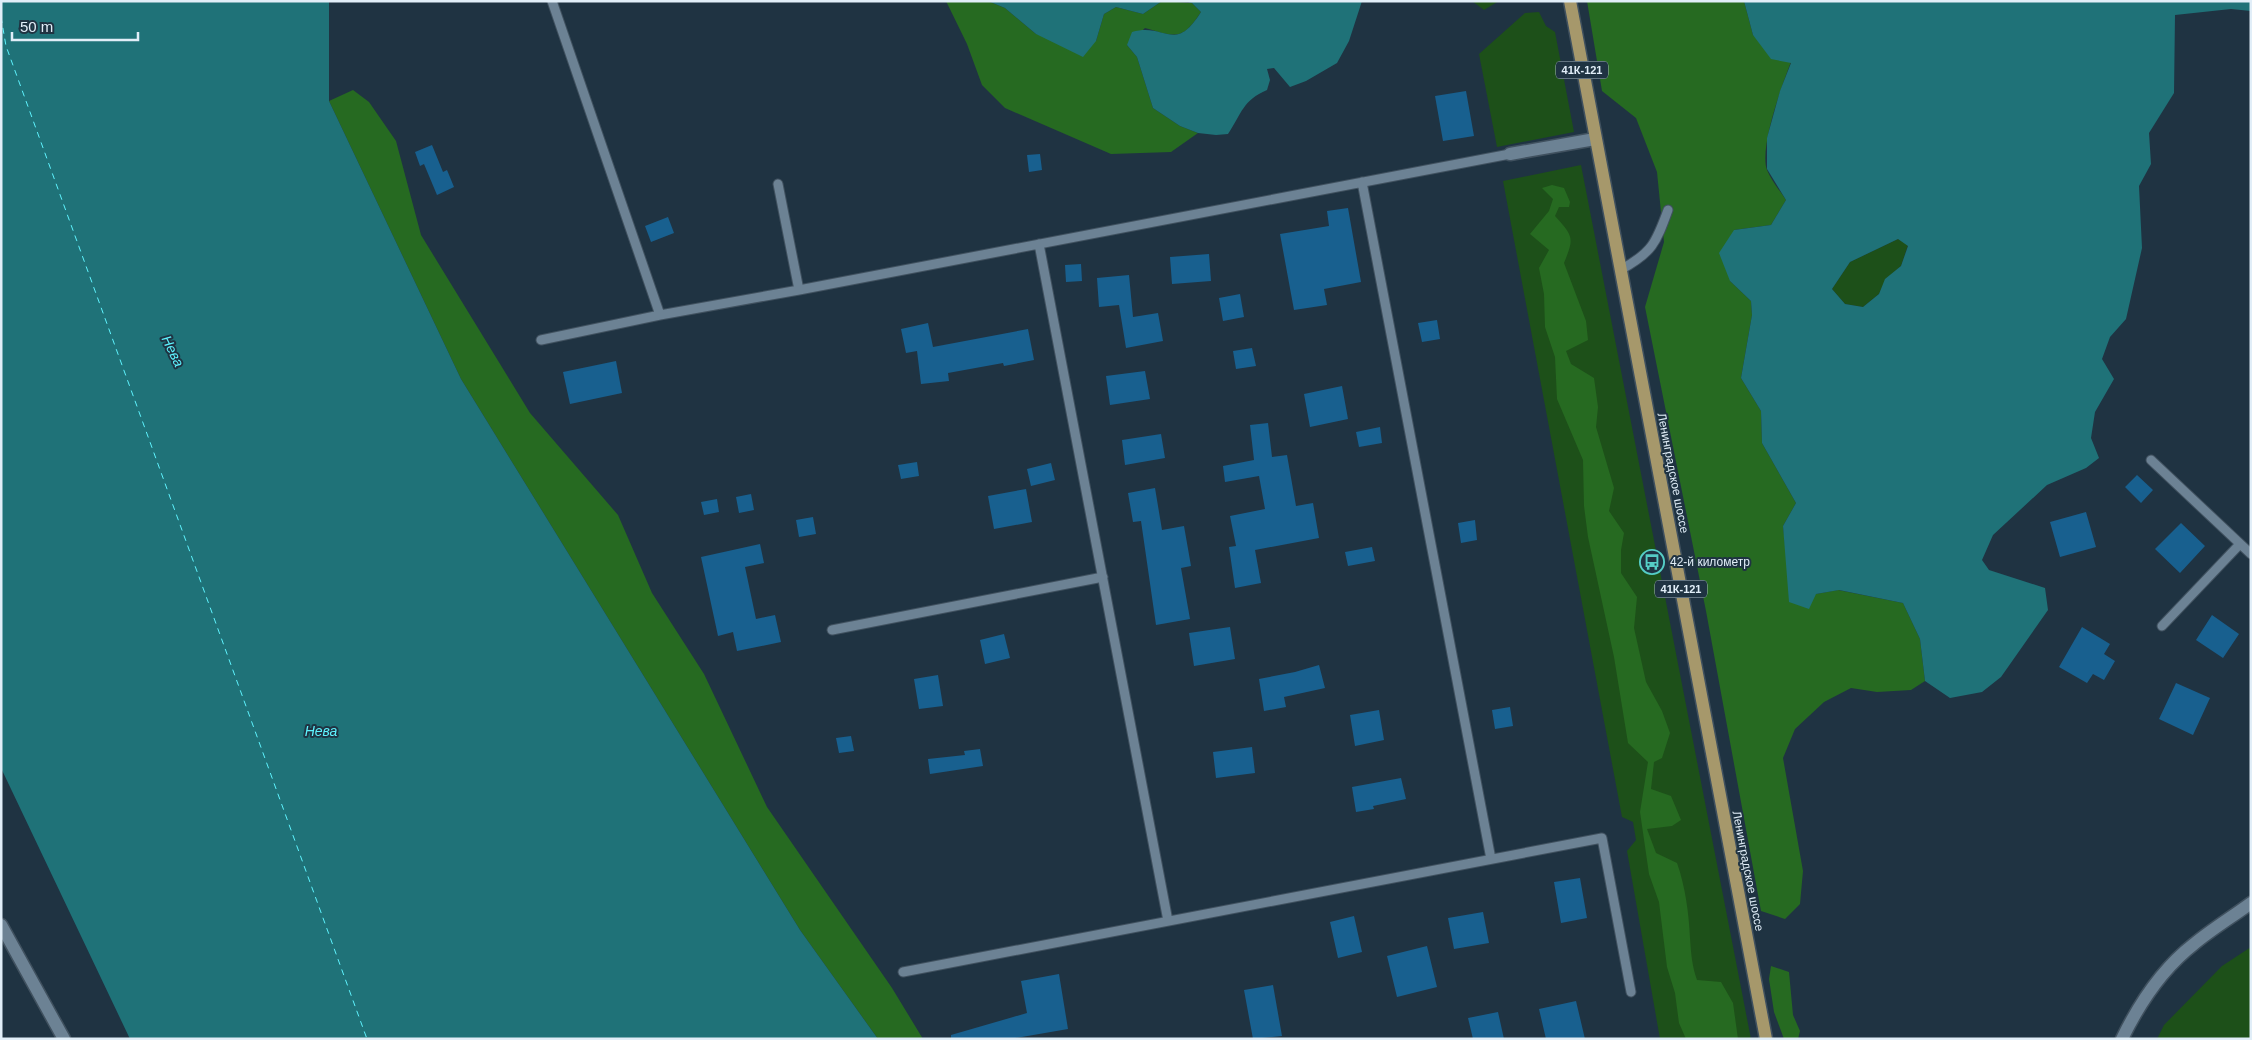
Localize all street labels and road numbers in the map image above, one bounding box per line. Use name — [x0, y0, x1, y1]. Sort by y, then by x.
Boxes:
road number: 41К-121 — [1556, 62, 1608, 78]
street label: Ленинградское шоссе — [1654, 412, 1692, 535]
road number: 41К-121 — [1655, 580, 1707, 598]
street label: Ленинградское шоссе — [1729, 810, 1767, 933]

